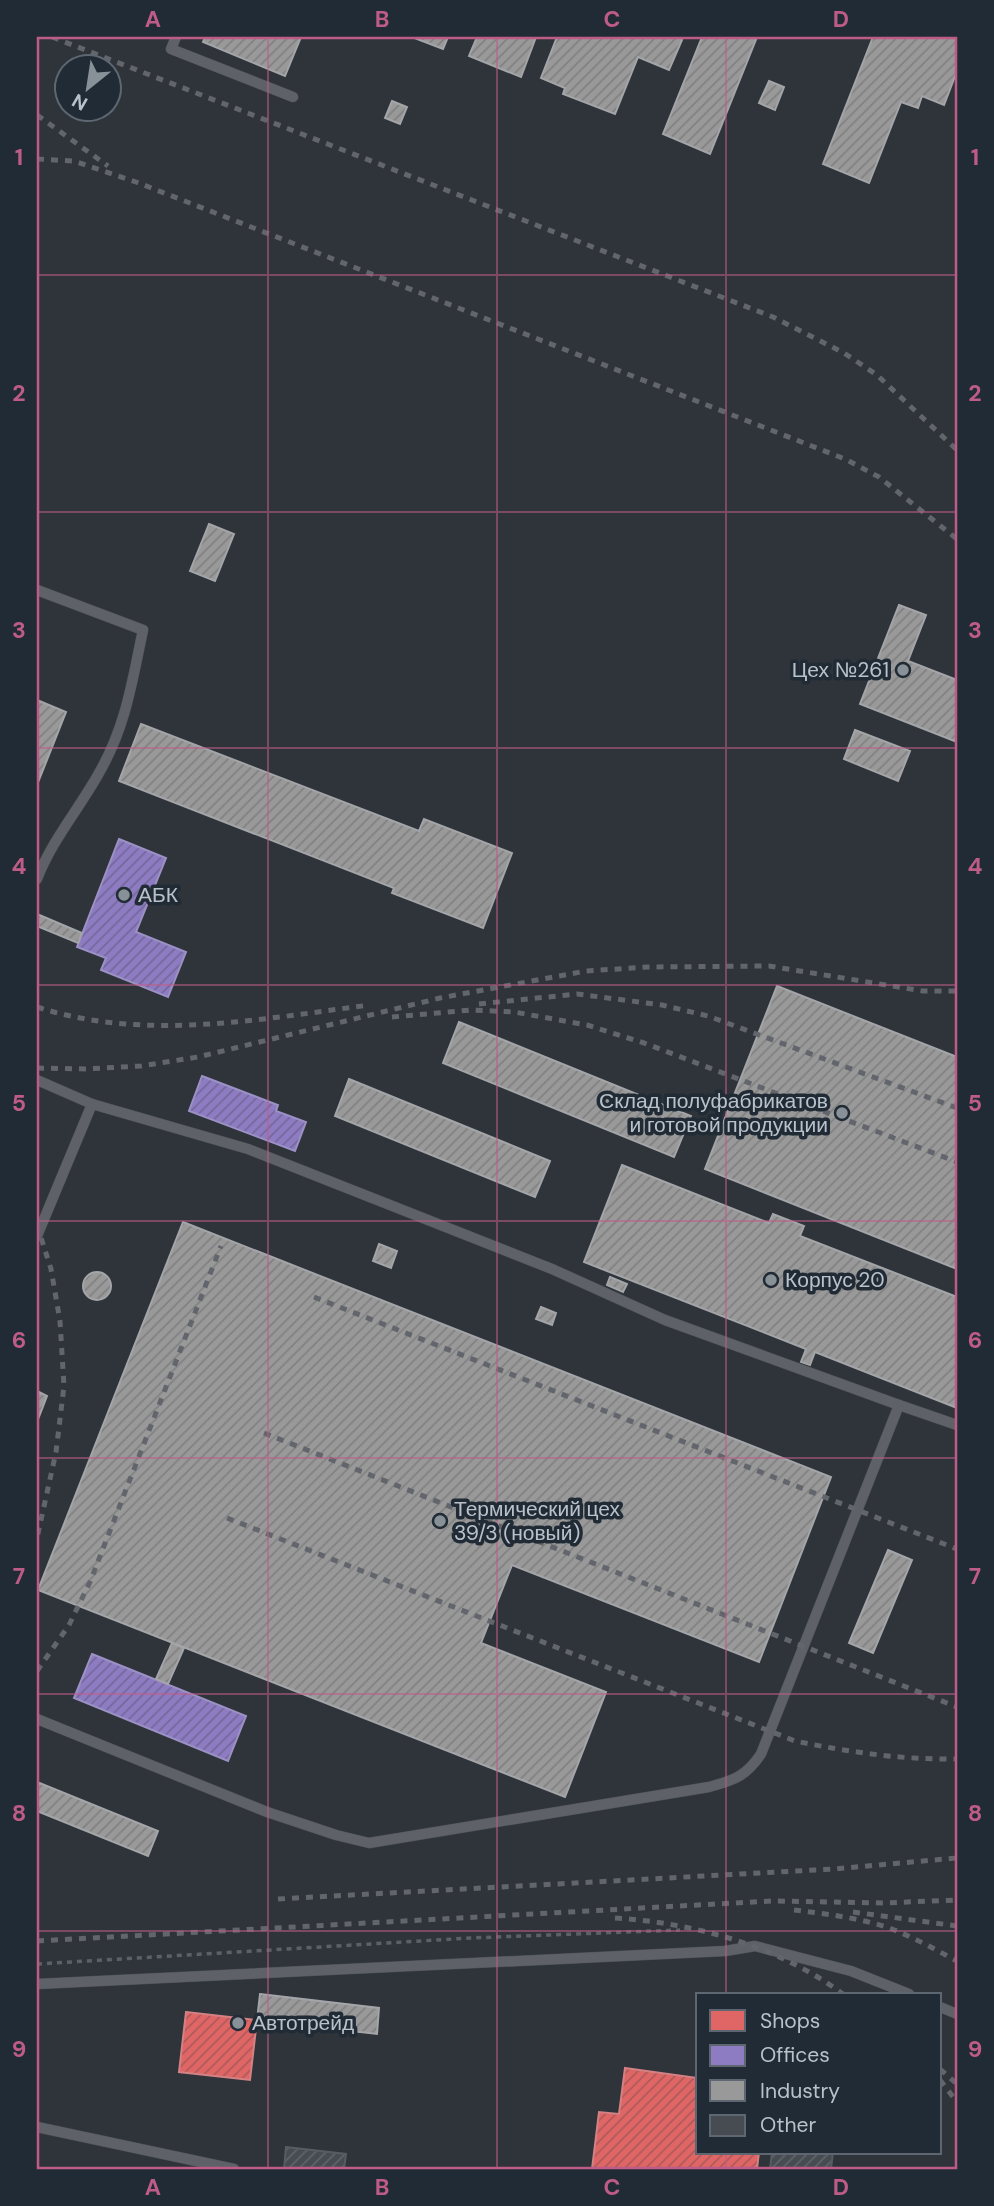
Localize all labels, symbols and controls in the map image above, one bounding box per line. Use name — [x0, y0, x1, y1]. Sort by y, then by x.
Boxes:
text: A — [145, 4, 161, 34]
text: B — [375, 4, 389, 34]
text: C — [604, 4, 620, 34]
text: D — [833, 4, 849, 34]
north arrow — [52, 52, 122, 122]
text: N — [67, 88, 92, 117]
text: 1 — [15, 142, 23, 172]
text: 1 — [971, 142, 979, 172]
text: 2 — [12, 378, 26, 408]
text: 2 — [968, 378, 982, 408]
text: 3 — [12, 615, 26, 645]
text: 3 — [968, 615, 982, 645]
place label: Цех №261 — [792, 656, 889, 684]
marker: Цех №261 — [895, 662, 911, 678]
text: 4 — [12, 851, 27, 881]
text: 4 — [968, 851, 983, 881]
place label: АБК — [138, 881, 179, 909]
marker: АБК — [116, 887, 132, 903]
place label: Склад полуфабрикатов и готовой продукции — [599, 1087, 828, 1139]
text: 5 — [12, 1088, 26, 1118]
text: 5 — [968, 1088, 982, 1118]
marker: Склад полуфабрикатов и готовой продукции — [834, 1105, 850, 1121]
place label: Корпус 20 — [785, 1266, 885, 1294]
marker: Корпус 20 — [763, 1272, 779, 1288]
text: 6 — [12, 1325, 26, 1355]
text: 6 — [968, 1325, 982, 1355]
place label: Термический цех 39/3 (новый) — [454, 1495, 621, 1547]
marker: Термический цех 39/3 (новый) — [432, 1513, 448, 1529]
text: 7 — [13, 1561, 25, 1591]
text: 7 — [969, 1561, 981, 1591]
text: 8 — [12, 1798, 26, 1828]
text: 8 — [968, 1798, 982, 1828]
legend — [696, 1993, 942, 2154]
text: Shops — [760, 2007, 820, 2035]
place label: Автотрейд — [252, 2009, 354, 2037]
marker: Автотрейд — [230, 2015, 246, 2031]
text: 9 — [12, 2034, 26, 2064]
text: 9 — [968, 2034, 982, 2064]
text: Offices — [760, 2041, 830, 2069]
text: Industry — [760, 2077, 840, 2105]
text: Other — [760, 2111, 816, 2139]
text: A — [145, 2172, 161, 2202]
text: B — [375, 2172, 389, 2202]
text: C — [604, 2172, 620, 2202]
text: D — [833, 2172, 849, 2202]

